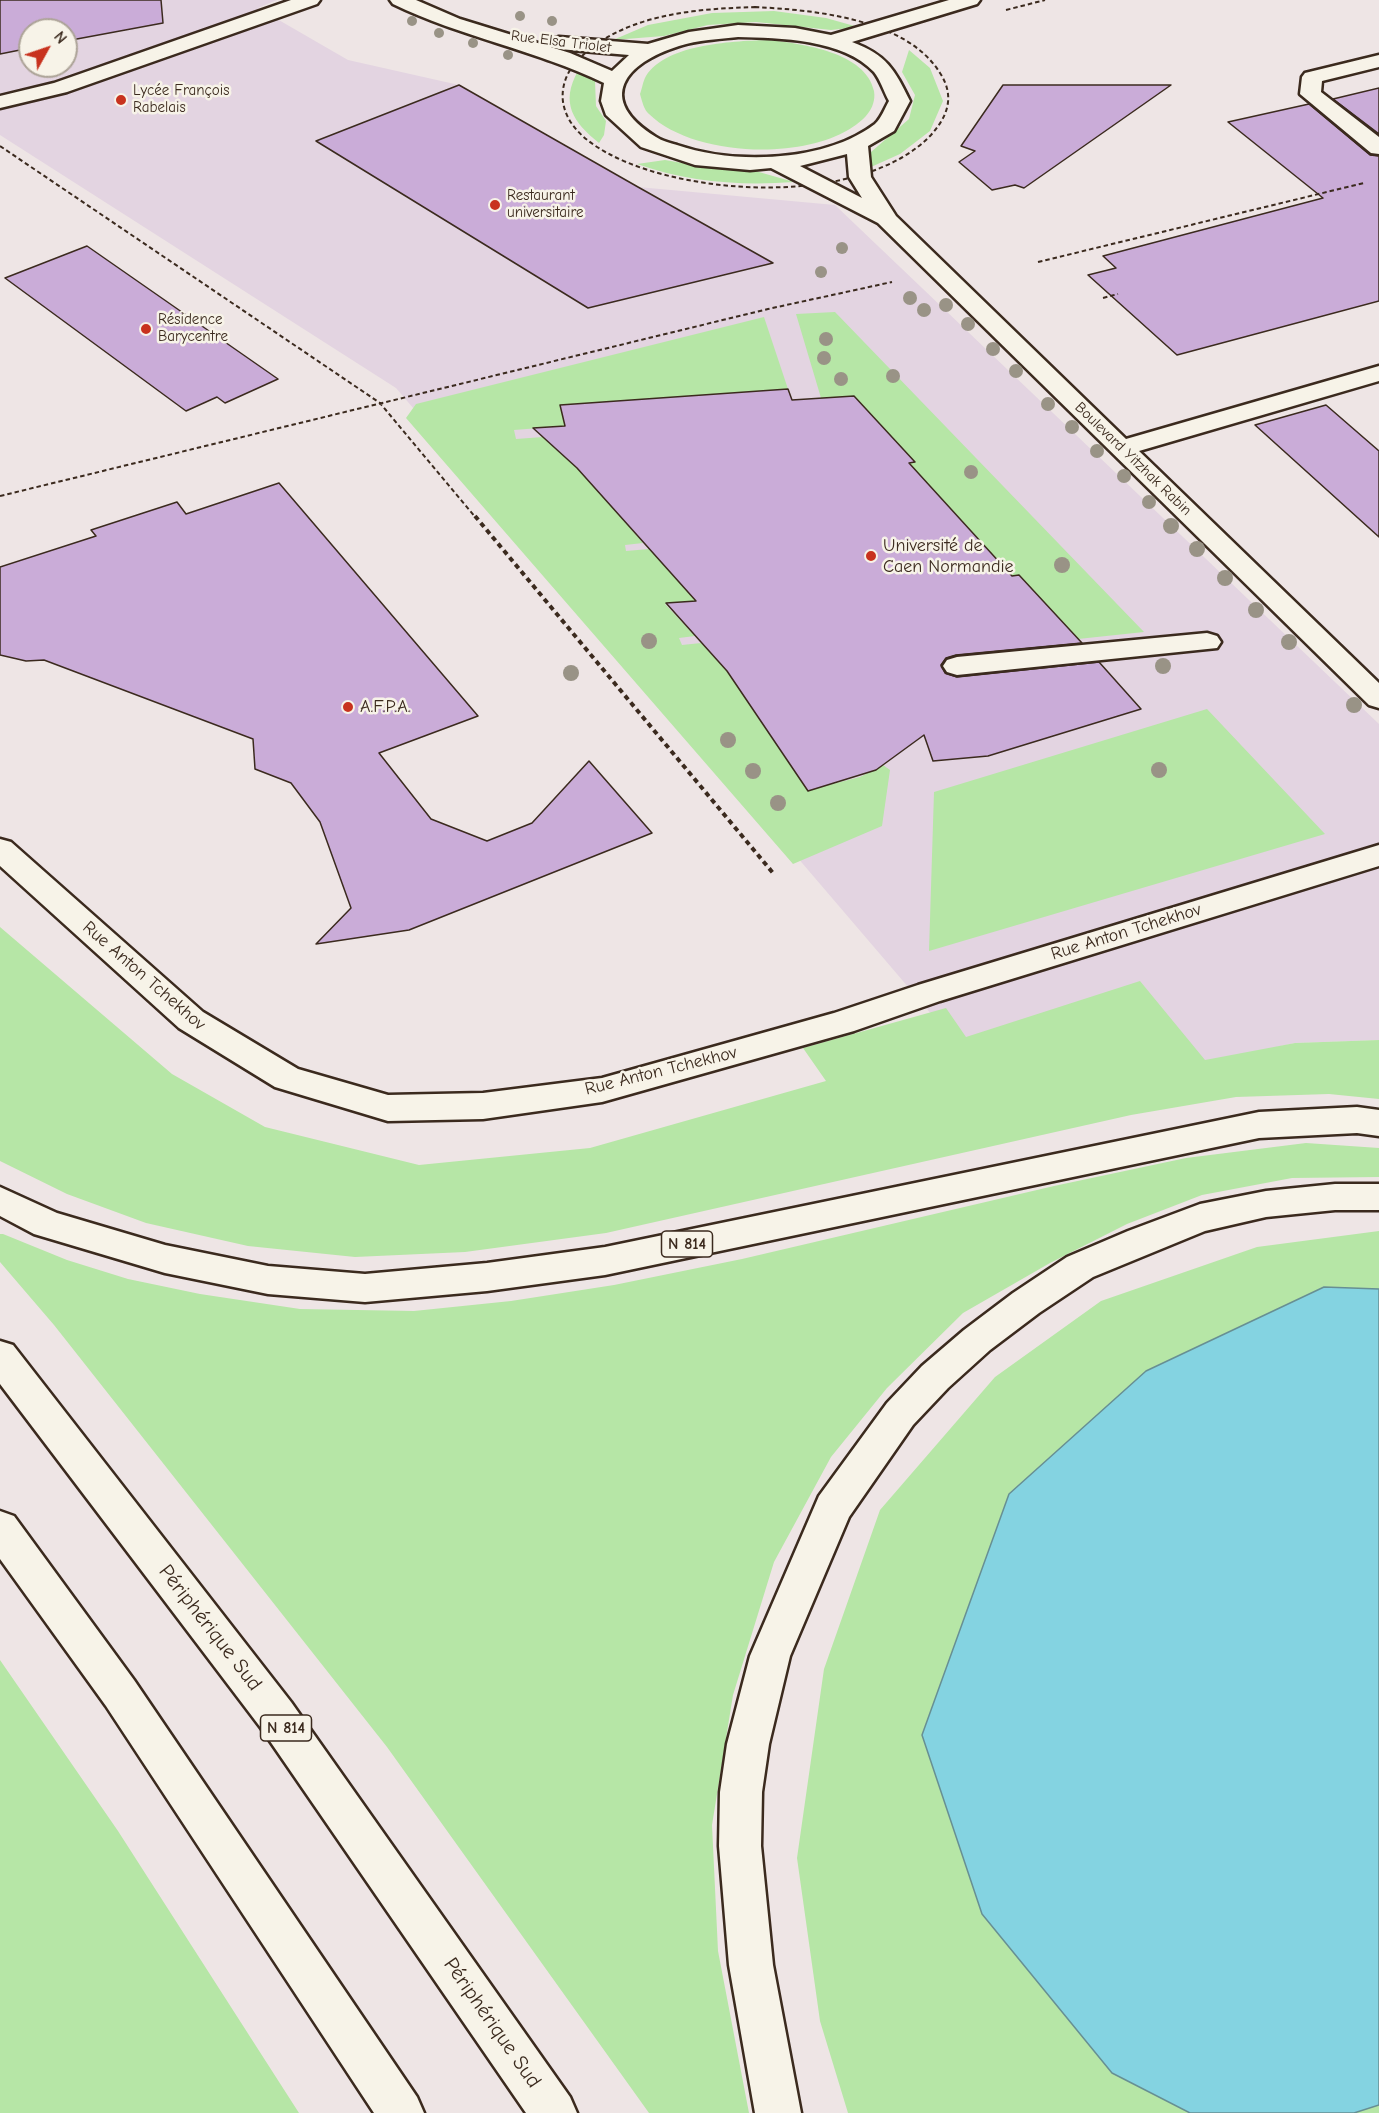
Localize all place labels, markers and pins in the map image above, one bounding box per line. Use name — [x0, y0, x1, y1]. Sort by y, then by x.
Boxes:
place label: Lycée François Rabelais — [133, 82, 229, 117]
marker: Lycée François Rabelais — [114, 93, 128, 107]
place label: Restaurant universitaire — [507, 187, 584, 222]
marker: Restaurant universitaire — [488, 198, 502, 212]
place label: Résidence Barycentre — [158, 311, 228, 346]
marker: Résidence Barycentre — [139, 322, 153, 336]
place label: Université de Caen Normandie — [883, 535, 1014, 578]
marker: Université de Caen Normandie — [864, 549, 878, 563]
place label: A.F.P.A. — [360, 696, 410, 718]
marker: A.F.P.A. — [341, 700, 355, 714]

